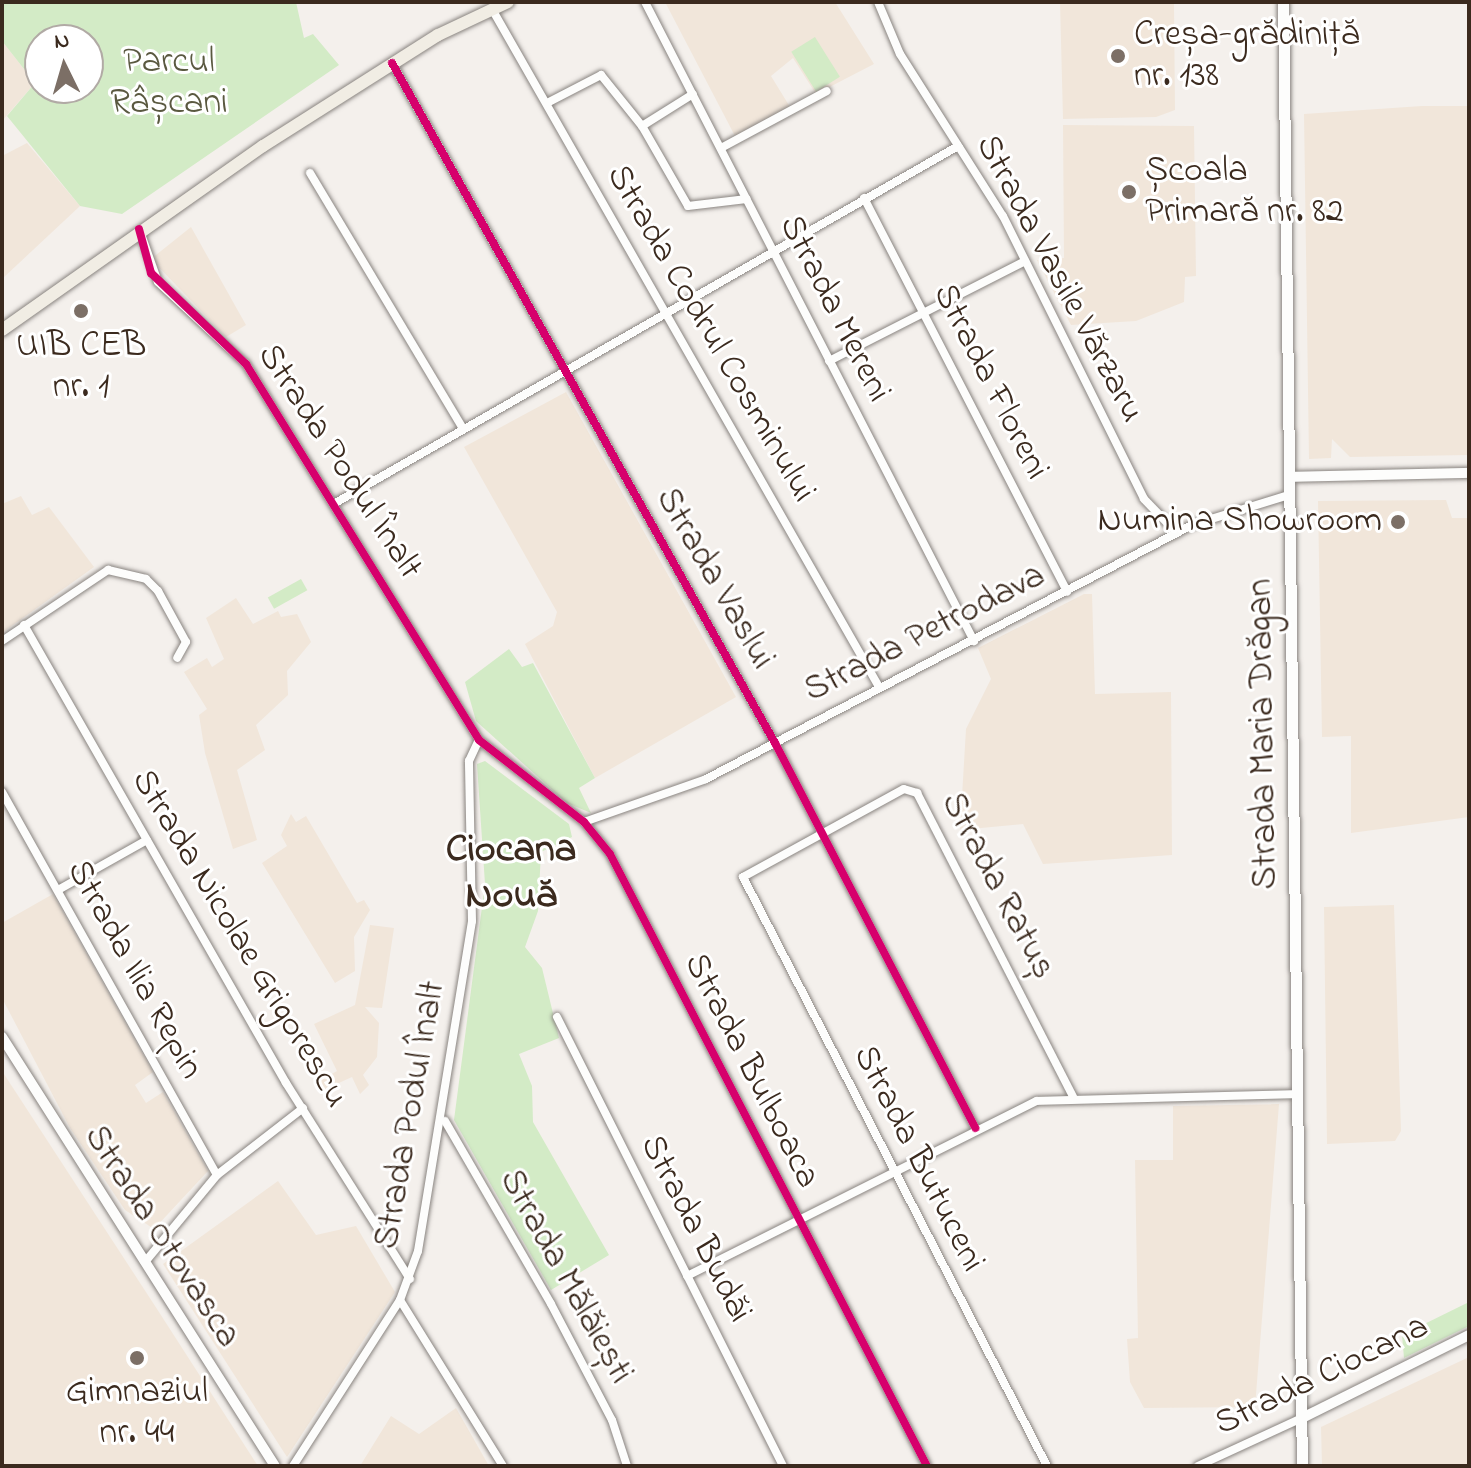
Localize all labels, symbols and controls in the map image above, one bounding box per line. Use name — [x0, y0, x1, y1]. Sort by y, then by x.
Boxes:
place label: Creșa-grădiniță nr. 138 — [1134, 13, 1359, 98]
north arrow — [24, 24, 104, 104]
text: N — [53, 25, 71, 59]
park label: Parcul Râșcani — [110, 40, 228, 125]
marker: Creșa-grădiniță nr. 138 — [1109, 47, 1127, 65]
street label: Strada Vasile Vărzaru — [965, 128, 1153, 430]
place label: Școala Primară nr. 82 — [1145, 149, 1344, 234]
street label: Strada Codrul Cosminului — [596, 158, 824, 510]
marker: Școala Primară nr. 82 — [1120, 183, 1138, 201]
street label: Strada Mereni — [768, 208, 900, 410]
street label: Strada Floreni — [922, 277, 1058, 487]
marker: UIB CEB nr. 1 — [72, 302, 90, 320]
place label: UIB CEB nr. 1 — [16, 324, 146, 409]
street label: Strada Podul Înalt — [247, 336, 431, 588]
street label: Strada Vaslui — [645, 481, 783, 677]
place label: Numina Showroom — [1098, 500, 1382, 544]
marker: Numina Showroom — [1389, 513, 1407, 531]
street label: Strada Petrodava — [797, 555, 1053, 713]
street label: Strada Maria Drăgan — [1240, 578, 1288, 890]
street label: Strada Nicolae Grigorescu — [121, 762, 357, 1116]
street label: Strada Ratuș — [930, 785, 1064, 987]
district label: Ciocana Nouă — [446, 827, 576, 921]
street label: Strada Ilia Repin — [56, 853, 212, 1087]
street label: Strada Bulboaca — [673, 946, 829, 1196]
street label: Strada Podul Înalt — [366, 978, 456, 1252]
street label: Strada Butuceni — [842, 1039, 994, 1279]
street label: Strada Otovasca — [73, 1118, 249, 1356]
street label: Strada Budăi — [629, 1128, 761, 1330]
street label: Strada Mălăiești — [488, 1162, 642, 1392]
street label: Strada Ciocana — [1208, 1306, 1436, 1446]
marker: Gimnaziul nr. 44 — [128, 1349, 146, 1367]
place label: Gimnaziul nr. 44 — [66, 1370, 208, 1455]

